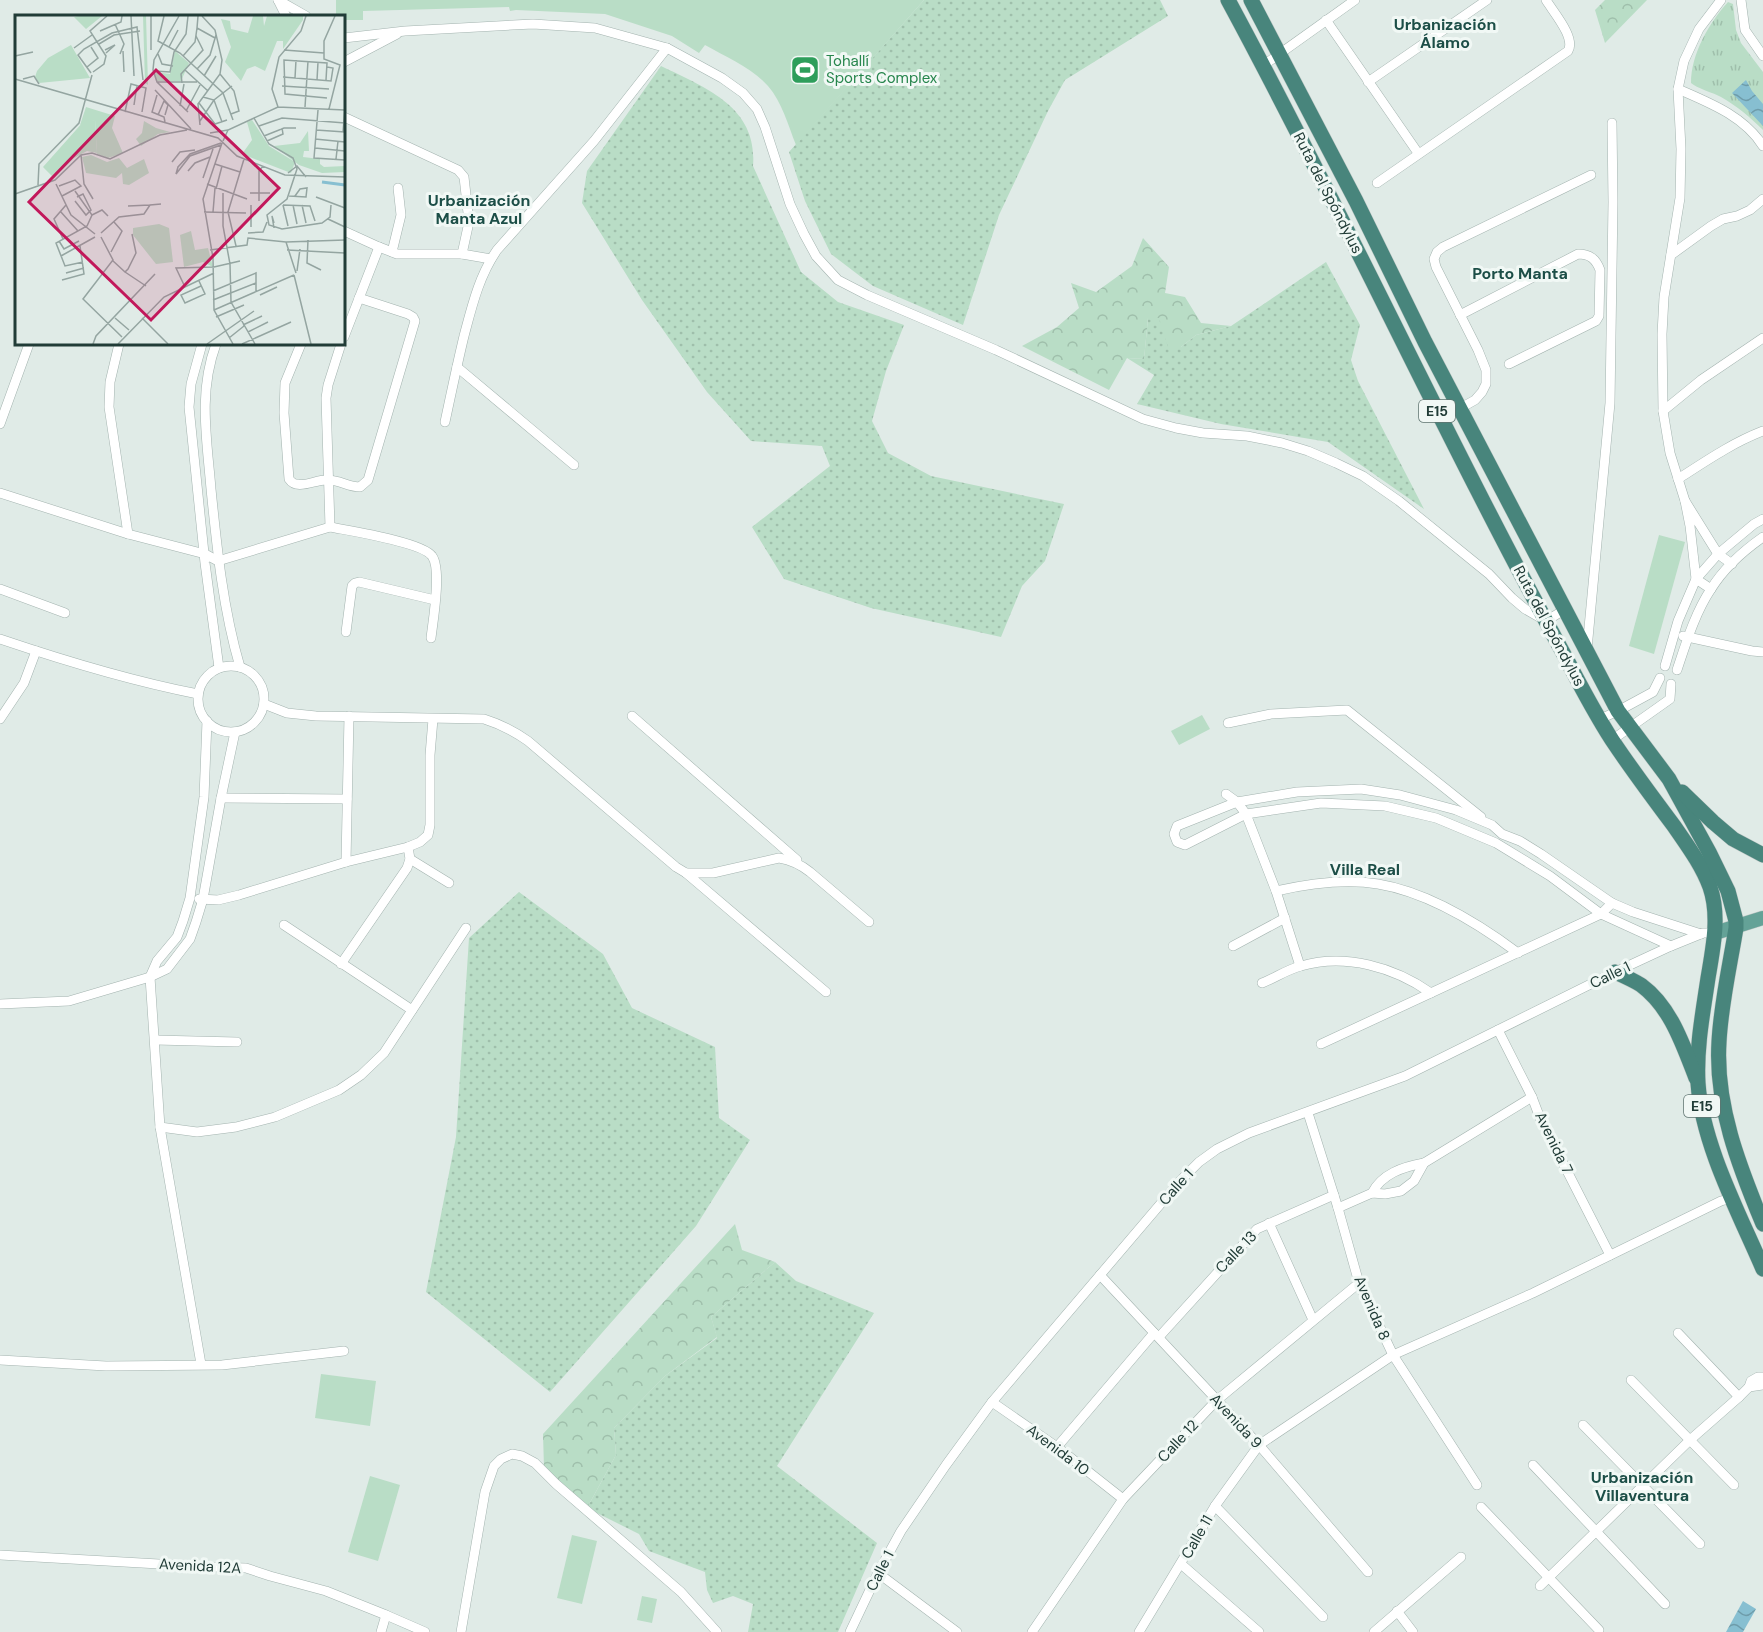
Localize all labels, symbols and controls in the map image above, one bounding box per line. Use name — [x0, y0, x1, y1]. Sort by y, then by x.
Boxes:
district label: Urbanización Álamo — [1394, 14, 1496, 53]
inset map — [15, 15, 345, 345]
place label: Tohallí Sports Complex — [826, 51, 938, 88]
sports icon: Tohallí Sports Complex — [789, 54, 821, 86]
street label: Ruta del Spóndylus — [1289, 129, 1367, 257]
district label: Urbanización Manta Azul — [428, 190, 530, 229]
district label: Porto Manta — [1472, 263, 1568, 284]
road number: E15 — [1419, 400, 1455, 422]
street label: Ruta del Spóndylus — [1509, 562, 1589, 690]
district label: Villa Real — [1330, 859, 1400, 880]
street label: Calle 1 — [1586, 957, 1634, 993]
road number: E15 — [1684, 1095, 1720, 1117]
street label: Avenida 7 — [1530, 1108, 1578, 1178]
street label: Calle 1 — [1154, 1164, 1198, 1210]
street label: Calle 13 — [1211, 1226, 1261, 1278]
street label: Avenida 8 — [1349, 1273, 1395, 1343]
street label: Avenida 9 — [1205, 1389, 1267, 1453]
street label: Calle 12 — [1153, 1415, 1203, 1467]
street label: Avenida 10 — [1022, 1420, 1094, 1480]
district label: Urbanización Villaventura — [1591, 1467, 1693, 1506]
street label: Calle 11 — [1176, 1511, 1218, 1563]
street label: Calle 1 — [861, 1547, 899, 1595]
street label: Avenida 12A — [158, 1554, 242, 1578]

